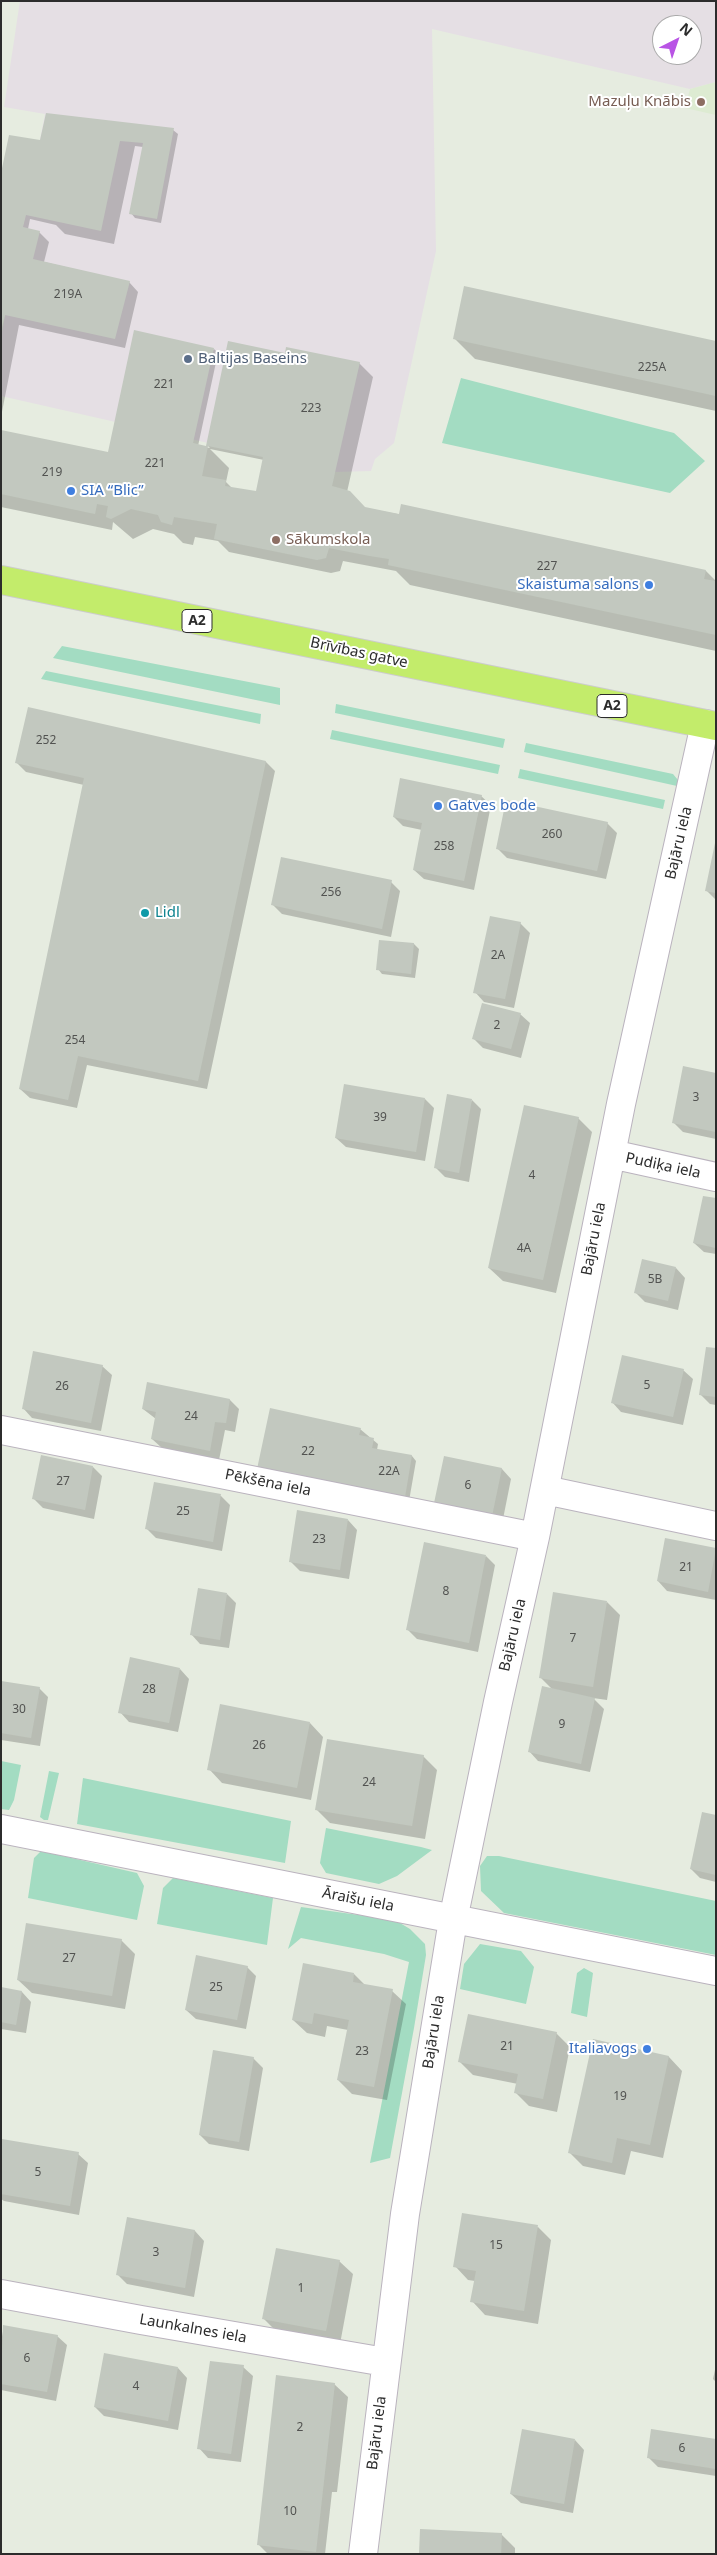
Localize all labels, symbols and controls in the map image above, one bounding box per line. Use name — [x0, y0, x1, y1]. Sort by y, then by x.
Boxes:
north arrow — [652, 15, 702, 65]
text: N — [676, 18, 697, 40]
place label: Mazuļu Knābis — [588, 93, 691, 111]
marker: Mazuļu Knābis — [695, 96, 707, 108]
house number: 219A — [54, 288, 82, 302]
place label: Baltijas Baseins — [198, 350, 307, 368]
marker: Baltijas Baseins — [182, 353, 194, 365]
house number: 225A — [638, 361, 666, 375]
house number: 221 — [154, 378, 174, 392]
house number: 223 — [301, 402, 321, 416]
house number: 221 — [145, 457, 165, 471]
house number: 219 — [42, 466, 62, 480]
place label: SIA “Blic” — [81, 482, 144, 500]
marker: SIA “Blic” — [65, 485, 77, 497]
place label: Sākumskola — [286, 531, 371, 549]
marker: Sākumskola — [270, 534, 282, 546]
house number: 227 — [537, 560, 557, 574]
place label: Skaistuma salons — [517, 576, 639, 594]
marker: Skaistuma salons — [643, 579, 655, 591]
road number: A2 — [182, 610, 212, 632]
street label: Brīvības gatve — [309, 634, 409, 672]
road number: A2 — [597, 694, 627, 718]
house number: 252 — [36, 734, 56, 748]
place label: Gatves bode — [448, 797, 536, 815]
marker: Gatves bode — [432, 800, 444, 812]
street label: Bajāru iela — [662, 805, 696, 881]
house number: 260 — [542, 828, 562, 842]
house number: 258 — [434, 840, 454, 854]
house number: 256 — [321, 886, 341, 900]
place label: Lidl — [155, 904, 180, 922]
marker: Lidl — [139, 907, 151, 919]
house number: 2A — [491, 949, 505, 963]
house number: 2 — [494, 1019, 500, 1033]
house number: 254 — [65, 1034, 85, 1048]
house number: 3 — [693, 1091, 699, 1105]
house number: 39 — [373, 1111, 387, 1125]
street label: Pudiķa iela — [624, 1149, 702, 1183]
house number: 4 — [529, 1169, 535, 1183]
street label: Bajāru iela — [578, 1201, 610, 1277]
house number: 4A — [517, 1242, 531, 1256]
house number: 5B — [648, 1273, 662, 1287]
house number: 5 — [644, 1379, 650, 1393]
house number: 26 — [55, 1380, 69, 1394]
house number: 24 — [184, 1410, 198, 1424]
house number: 22 — [301, 1445, 315, 1459]
house number: 22A — [378, 1465, 400, 1479]
street label: Pēkšēna iela — [223, 1466, 313, 1500]
house number: 27 — [56, 1475, 70, 1489]
house number: 6 — [465, 1479, 471, 1493]
house number: 25 — [176, 1505, 190, 1519]
house number: 23 — [312, 1533, 326, 1547]
house number: 21 — [679, 1561, 693, 1575]
house number: 8 — [443, 1585, 449, 1599]
street label: Bajāru iela — [496, 1597, 530, 1673]
house number: 7 — [570, 1632, 576, 1646]
house number: 28 — [142, 1683, 156, 1697]
house number: 30 — [12, 1703, 26, 1717]
house number: 9 — [559, 1718, 565, 1732]
house number: 26 — [252, 1739, 266, 1753]
house number: 24 — [362, 1776, 376, 1790]
street label: Āraišu iela — [321, 1884, 395, 1916]
house number: 27 — [62, 1952, 76, 1966]
house number: 25 — [209, 1981, 223, 1995]
street label: Bajāru iela — [419, 1994, 449, 2070]
house number: 21 — [500, 2040, 514, 2054]
place label: Italiavogs — [569, 2040, 637, 2058]
marker: Italiavogs — [641, 2043, 653, 2055]
house number: 23 — [355, 2045, 369, 2059]
house number: 19 — [613, 2090, 627, 2104]
house number: 5 — [35, 2166, 41, 2180]
house number: 15 — [489, 2239, 503, 2253]
house number: 3 — [153, 2246, 159, 2260]
house number: 1 — [298, 2282, 304, 2296]
street label: Launkalnes iela — [138, 2311, 248, 2347]
house number: 6 — [24, 2352, 30, 2366]
house number: 4 — [133, 2380, 139, 2394]
street label: Bajāru iela — [364, 2395, 390, 2471]
house number: 2 — [297, 2421, 303, 2435]
house number: 6 — [679, 2442, 685, 2456]
house number: 10 — [283, 2505, 297, 2519]

